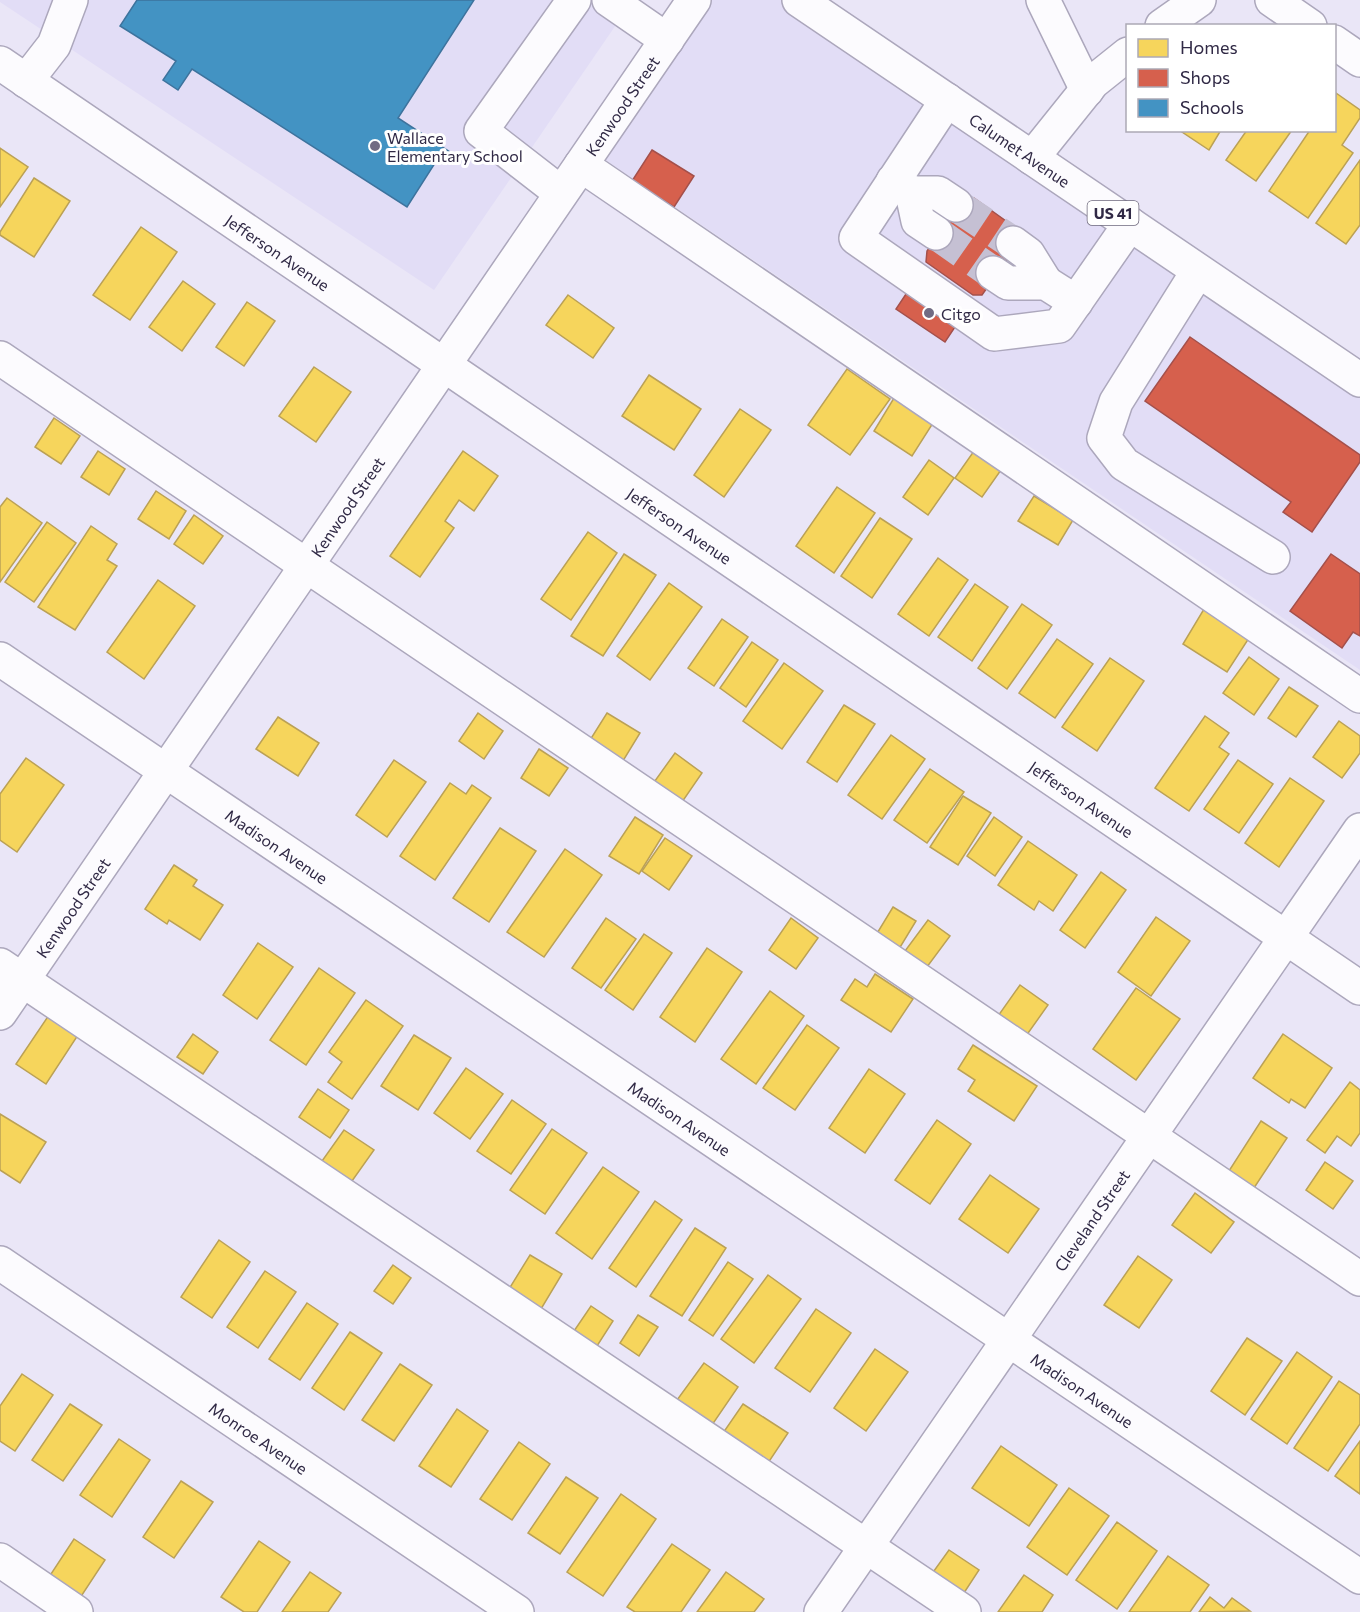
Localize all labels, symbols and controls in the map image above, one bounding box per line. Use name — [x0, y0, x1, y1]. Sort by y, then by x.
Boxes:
legend — [1126, 24, 1336, 132]
text: Homes — [1180, 36, 1238, 58]
street label: Kenwood Street — [581, 52, 663, 159]
text: Shops — [1180, 66, 1230, 88]
text: Schools — [1180, 96, 1244, 118]
street label: Calumet Avenue — [966, 109, 1074, 191]
place label: Wallace Elementary School — [387, 128, 523, 165]
marker: Wallace Elementary School — [368, 139, 382, 153]
road number: US 41 — [1088, 201, 1138, 225]
street label: Jefferson Avenue — [222, 210, 334, 294]
place label: Citgo — [941, 304, 981, 323]
marker: Citgo — [922, 306, 936, 320]
street label: Kenwood Street — [306, 453, 388, 560]
street label: Jefferson Avenue — [624, 483, 735, 567]
street label: Jefferson Avenue — [1026, 756, 1137, 841]
street label: Madison Avenue — [222, 805, 332, 887]
street label: Kenwood Street — [31, 853, 113, 961]
street label: Madison Avenue — [625, 1076, 734, 1159]
street label: Cleveland Street — [1050, 1165, 1133, 1274]
street label: Madison Avenue — [1028, 1348, 1137, 1431]
street label: Monroe Avenue — [206, 1398, 311, 1478]

